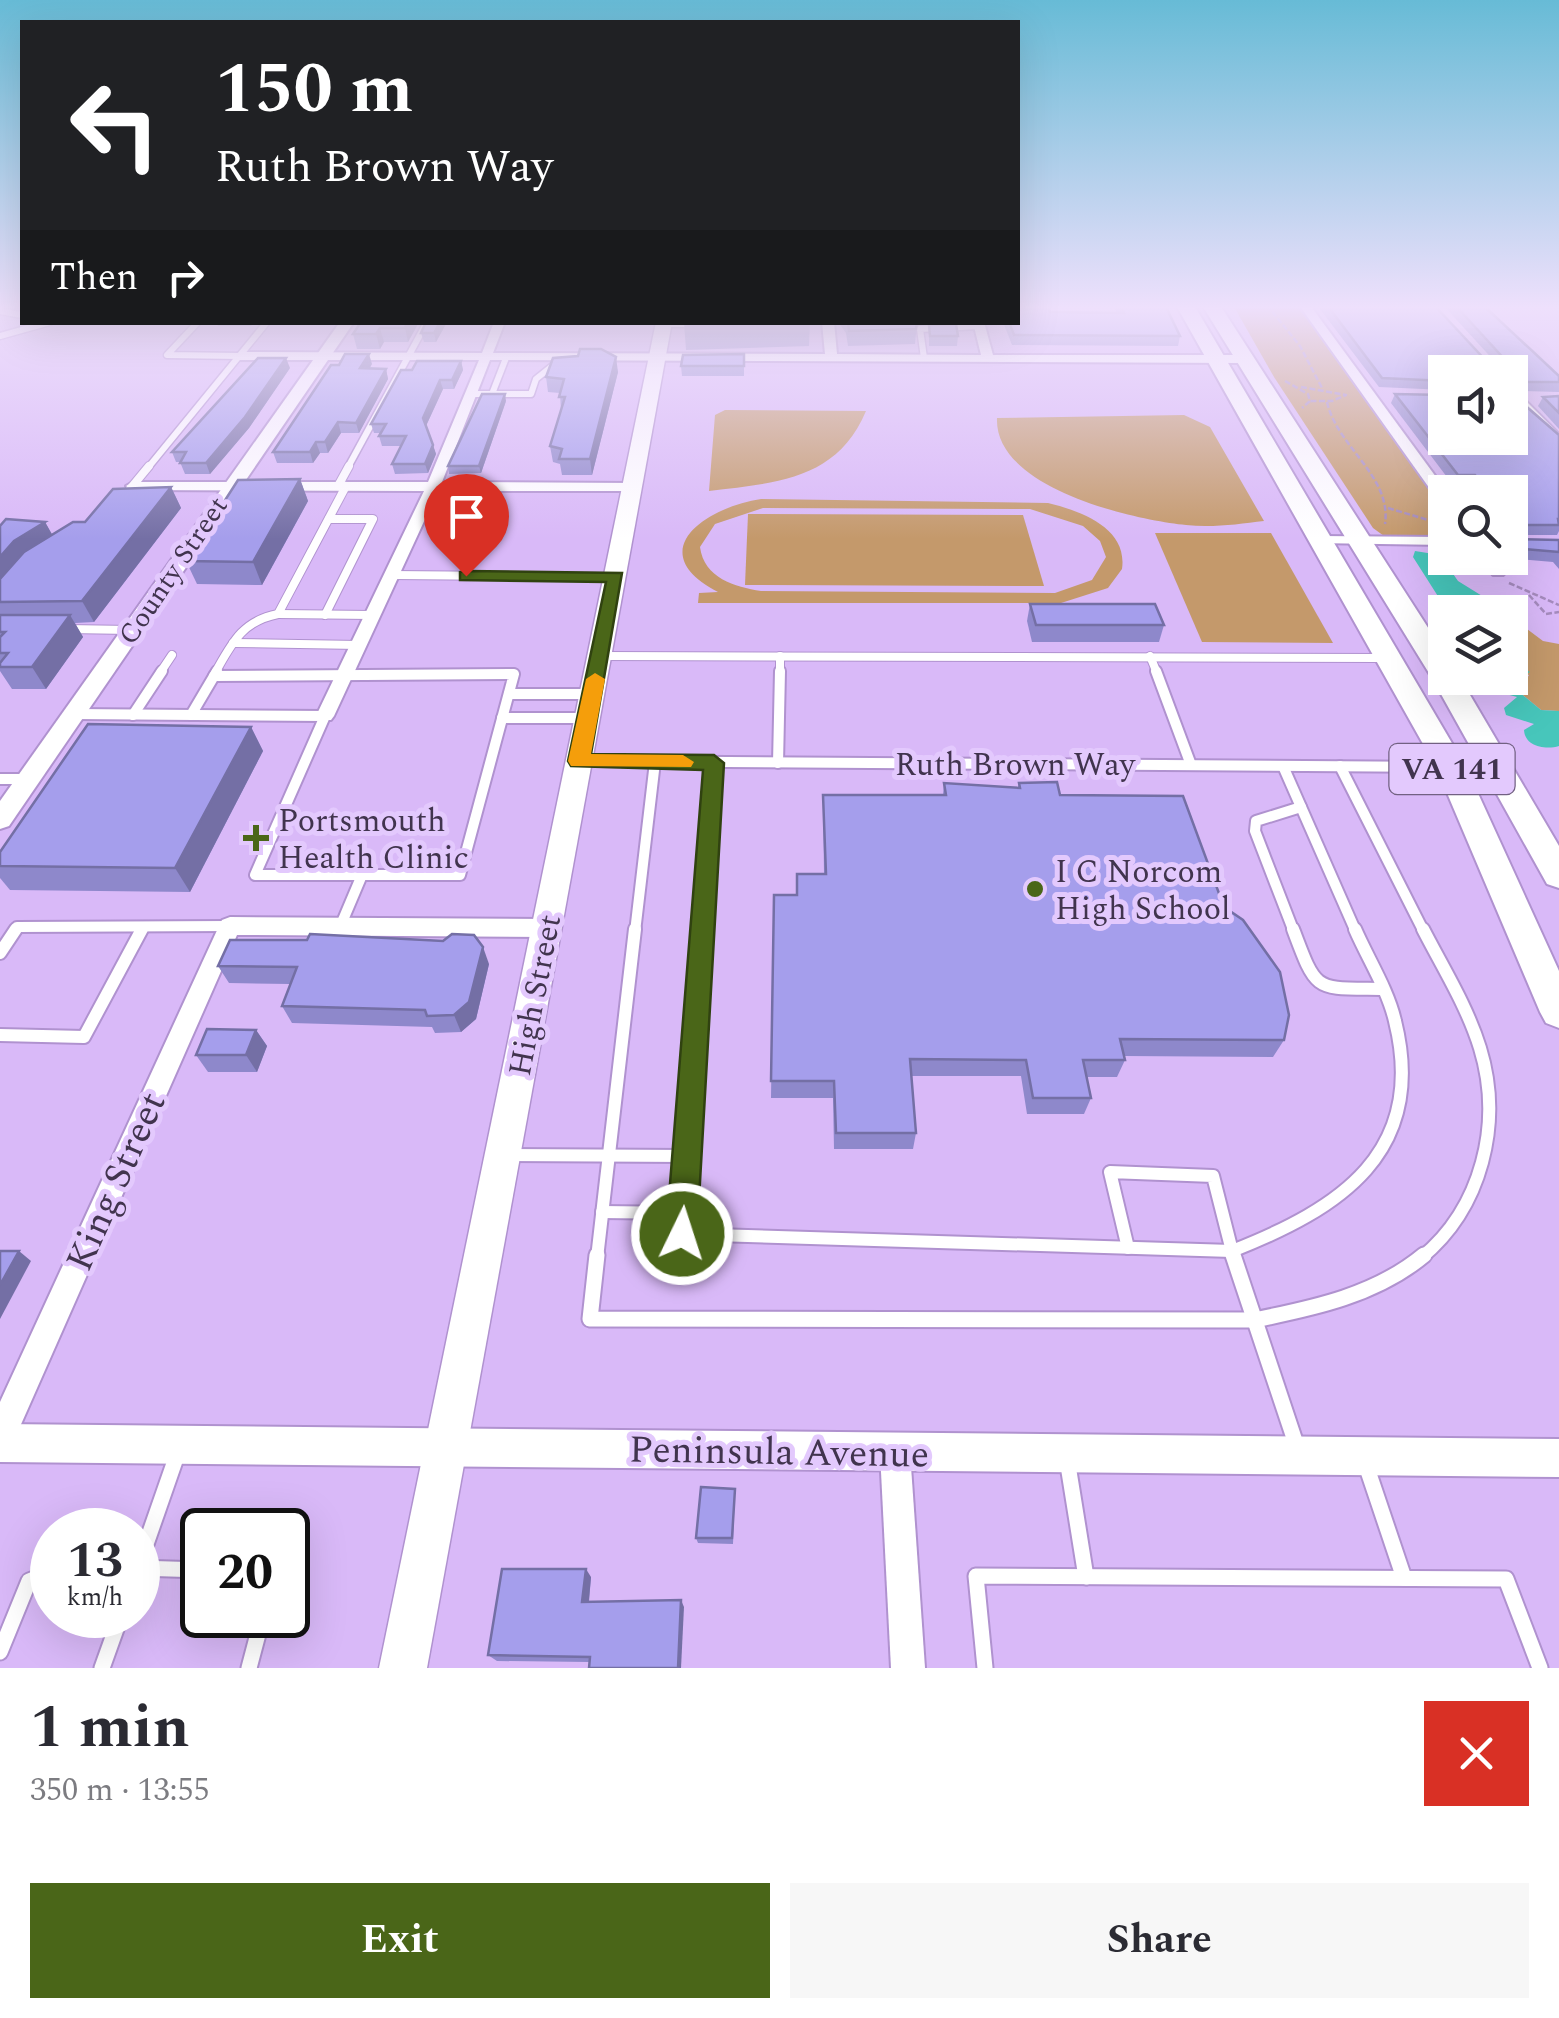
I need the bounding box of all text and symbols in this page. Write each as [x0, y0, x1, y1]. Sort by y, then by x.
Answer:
text: 150 m [215, 37, 413, 143]
icon: left [50, 60, 180, 190]
text: Ruth Brown Way [215, 133, 553, 202]
text: Then [50, 249, 138, 307]
icon: right [158, 250, 213, 305]
map controls [1428, 355, 1528, 695]
button: sound [1428, 355, 1528, 455]
pin [424, 474, 509, 577]
button: search [1428, 475, 1528, 575]
street label: County Street [108, 488, 239, 654]
icon: arrive [439, 489, 494, 544]
button: layers [1428, 595, 1528, 695]
street label: Ruth Brown Way [895, 741, 1137, 790]
road number: VA 141 [1390, 744, 1514, 794]
place label: Portsmouth Health Clinic [278, 797, 469, 883]
marker: Portsmouth Health Clinic [243, 825, 269, 851]
place label: I C Norcom High School [1055, 848, 1230, 934]
marker: I C Norcom High School [1024, 878, 1046, 900]
street label: High Street [496, 910, 575, 1080]
street label: King Street [52, 1083, 182, 1281]
position arrow [630, 1182, 734, 1286]
street label: Peninsula Avenue [628, 1421, 930, 1485]
speed limit sign: 20 [180, 1508, 310, 1638]
text: 13 [67, 1523, 123, 1599]
text: km/h [67, 1579, 123, 1617]
text: 1 min [30, 1682, 190, 1774]
button: close [1424, 1701, 1529, 1806]
text: 350 m · 13:55 [30, 1766, 210, 1815]
button: Exit [30, 1883, 770, 1998]
button: Share [790, 1883, 1529, 1998]

